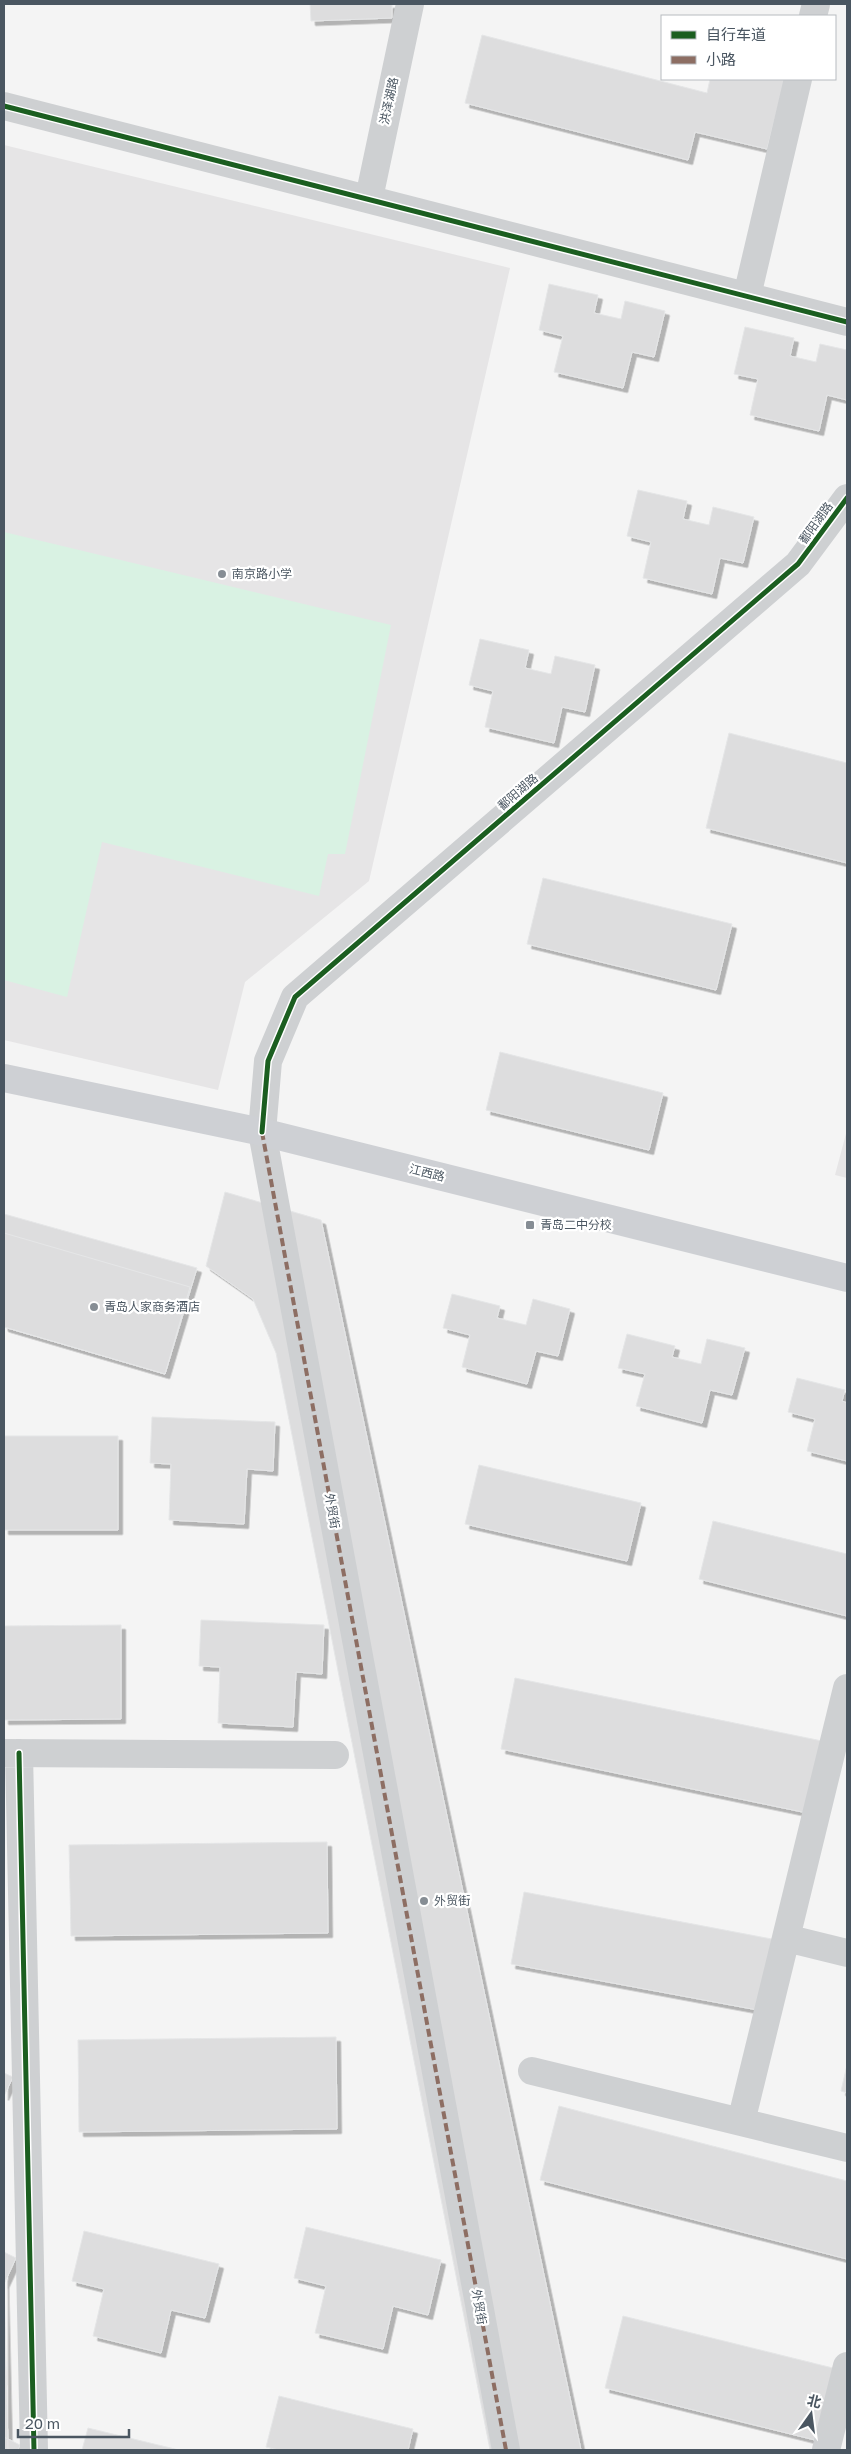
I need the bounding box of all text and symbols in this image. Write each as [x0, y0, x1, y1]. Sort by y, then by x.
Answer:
legend [661, 15, 836, 80]
text: 自行车道 [706, 25, 766, 43]
text: 小路 [706, 50, 736, 68]
street label: 洪泽湖路 [376, 76, 401, 126]
street label: 鄱阳湖路 [795, 499, 836, 547]
place label: 南京路小学 [232, 566, 292, 581]
marker: 南京路小学 [216, 568, 228, 580]
street label: 鄱阳湖路 [495, 770, 541, 813]
street label: 江西路 [408, 1161, 446, 1184]
place label: 青岛二中分校 [540, 1217, 612, 1232]
marker: 青岛二中分校 [524, 1219, 536, 1231]
place label: 青岛人家商务酒店 [104, 1299, 200, 1314]
marker: 青岛人家商务酒店 [88, 1301, 100, 1313]
street label: 外贸街 [322, 1492, 343, 1530]
place label: 外贸街 [434, 1893, 470, 1908]
marker: 外贸街 [418, 1895, 430, 1907]
street label: 外贸街 [469, 2288, 490, 2326]
north arrow [786, 2389, 836, 2439]
text: 北 [805, 2391, 823, 2411]
scale bar [18, 2406, 129, 2438]
text: 20 m [25, 2414, 60, 2432]

